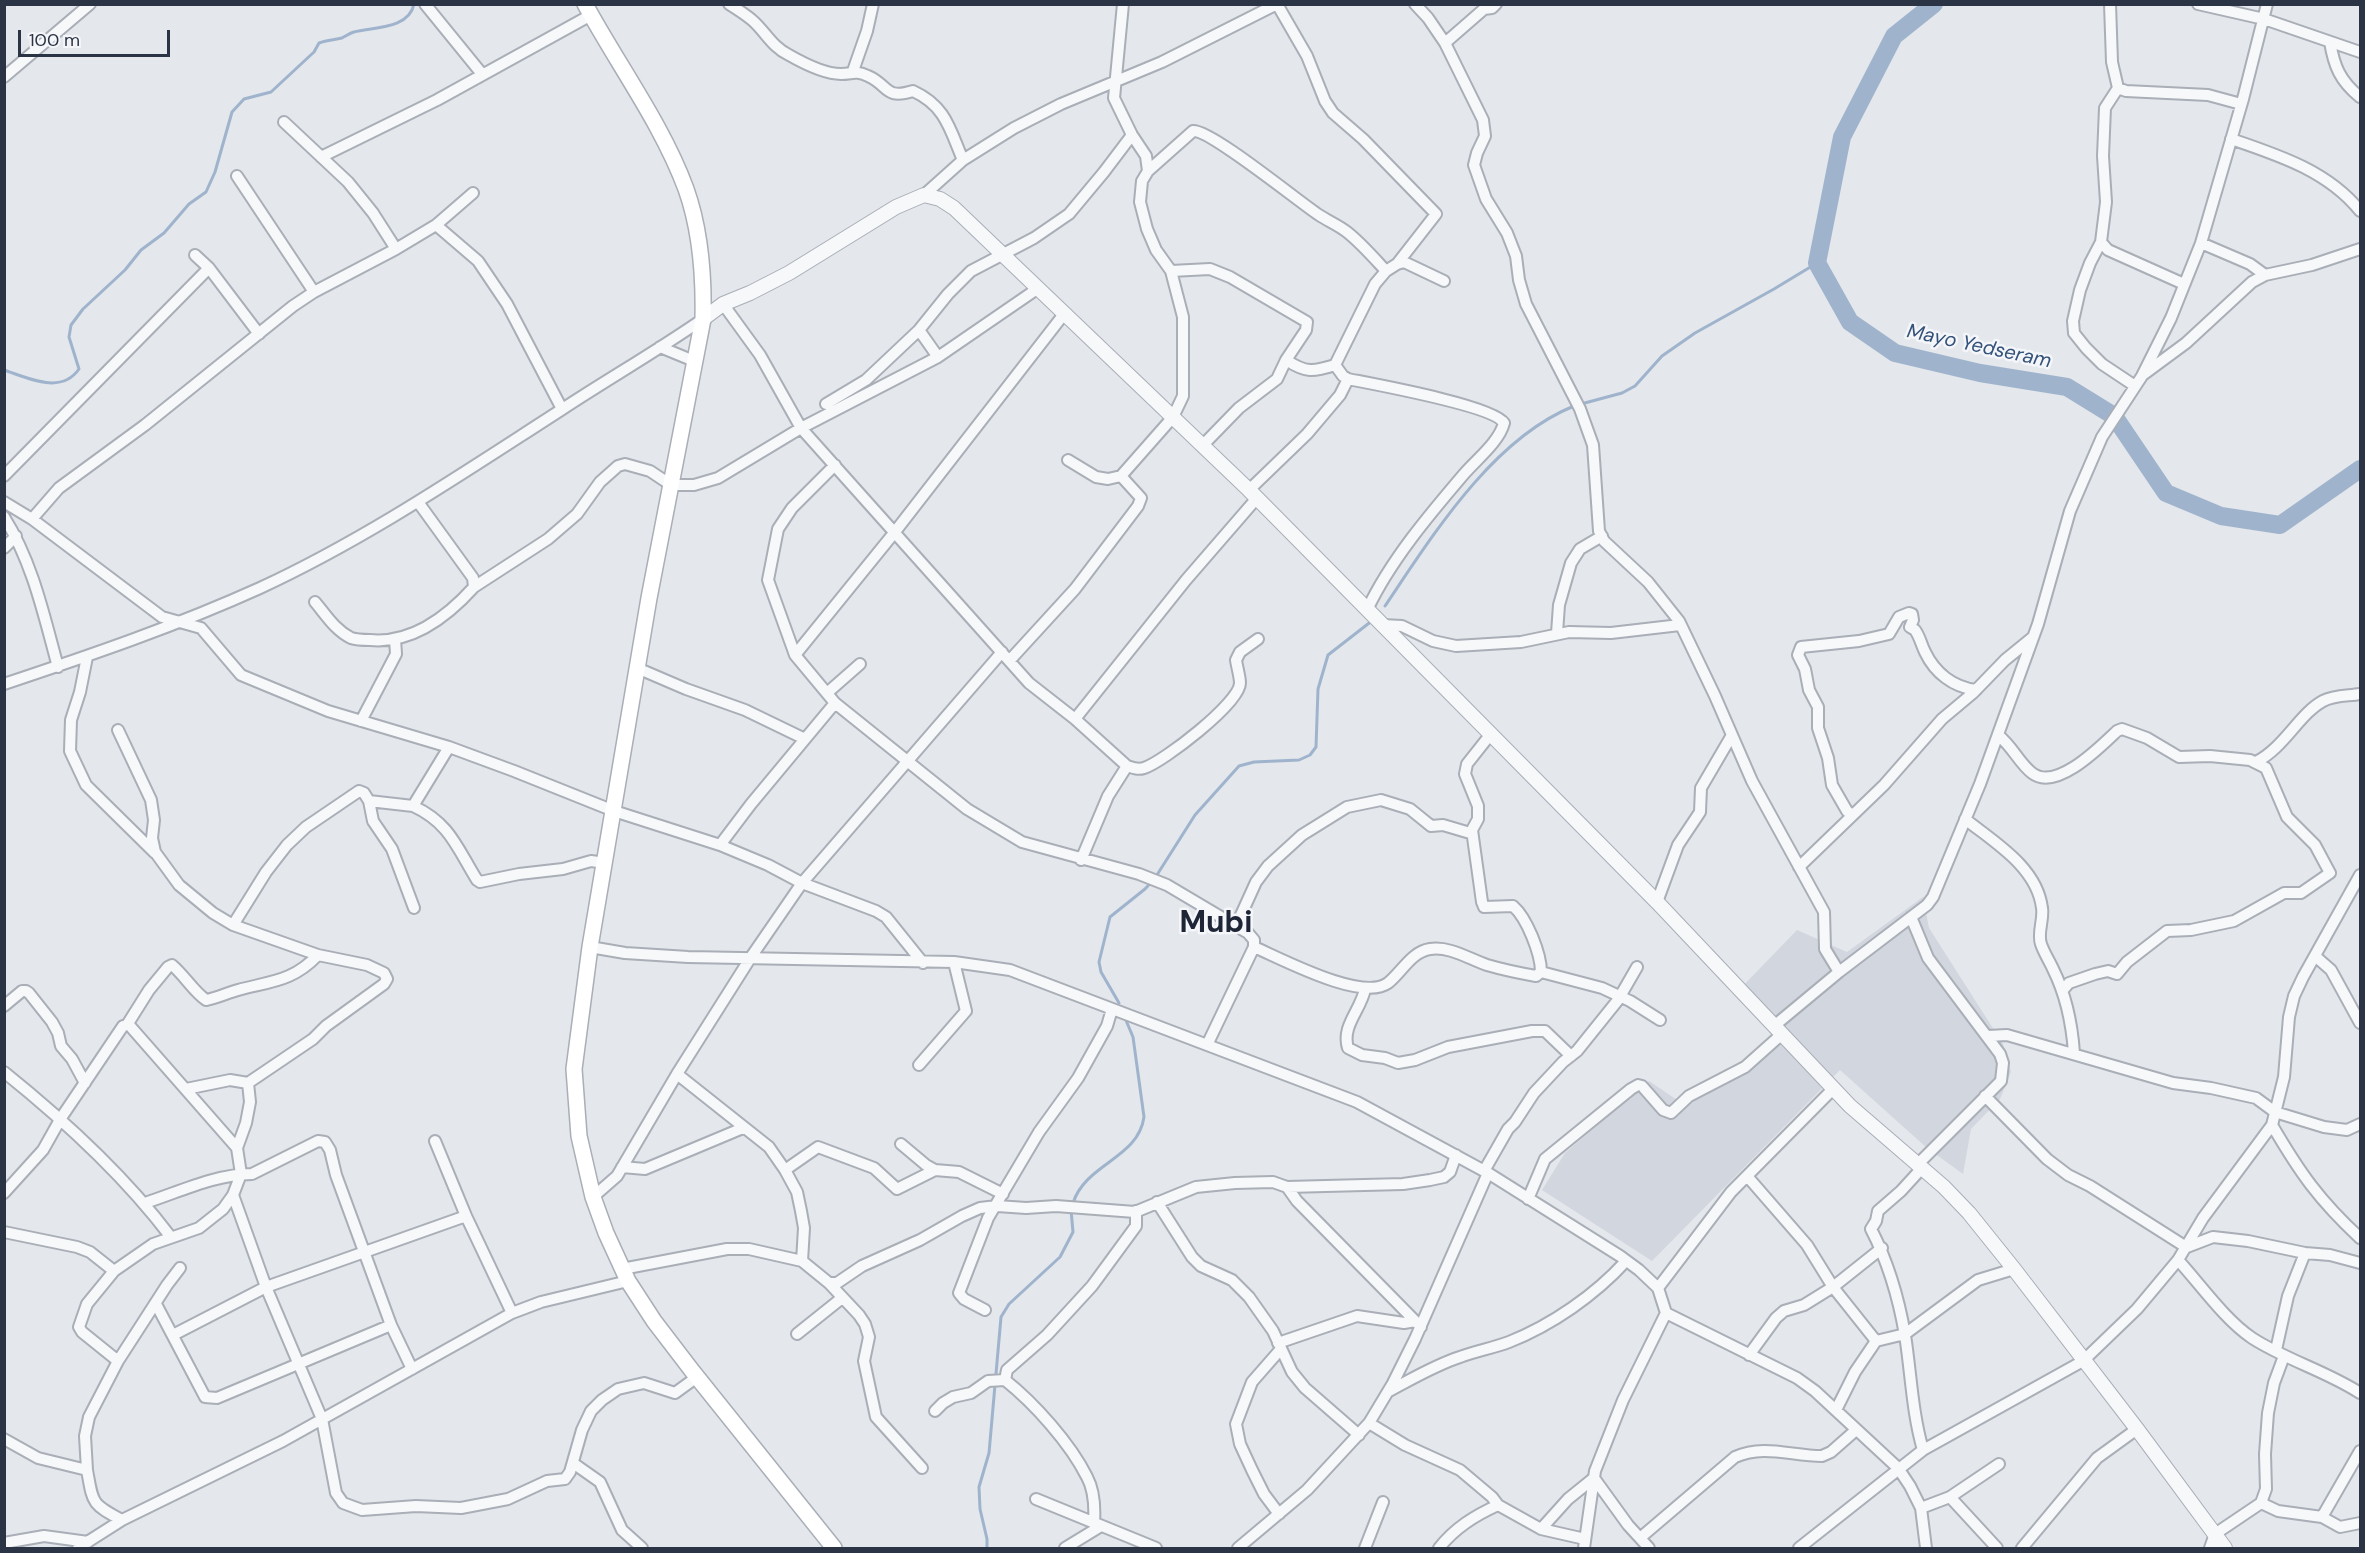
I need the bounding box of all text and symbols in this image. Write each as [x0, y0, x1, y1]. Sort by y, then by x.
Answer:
scale bar [21, 18, 172, 56]
text: 100 m [29, 28, 80, 52]
water label: Mayo Yedseram [1905, 320, 2053, 374]
district label: Mubi [1180, 906, 1252, 942]

